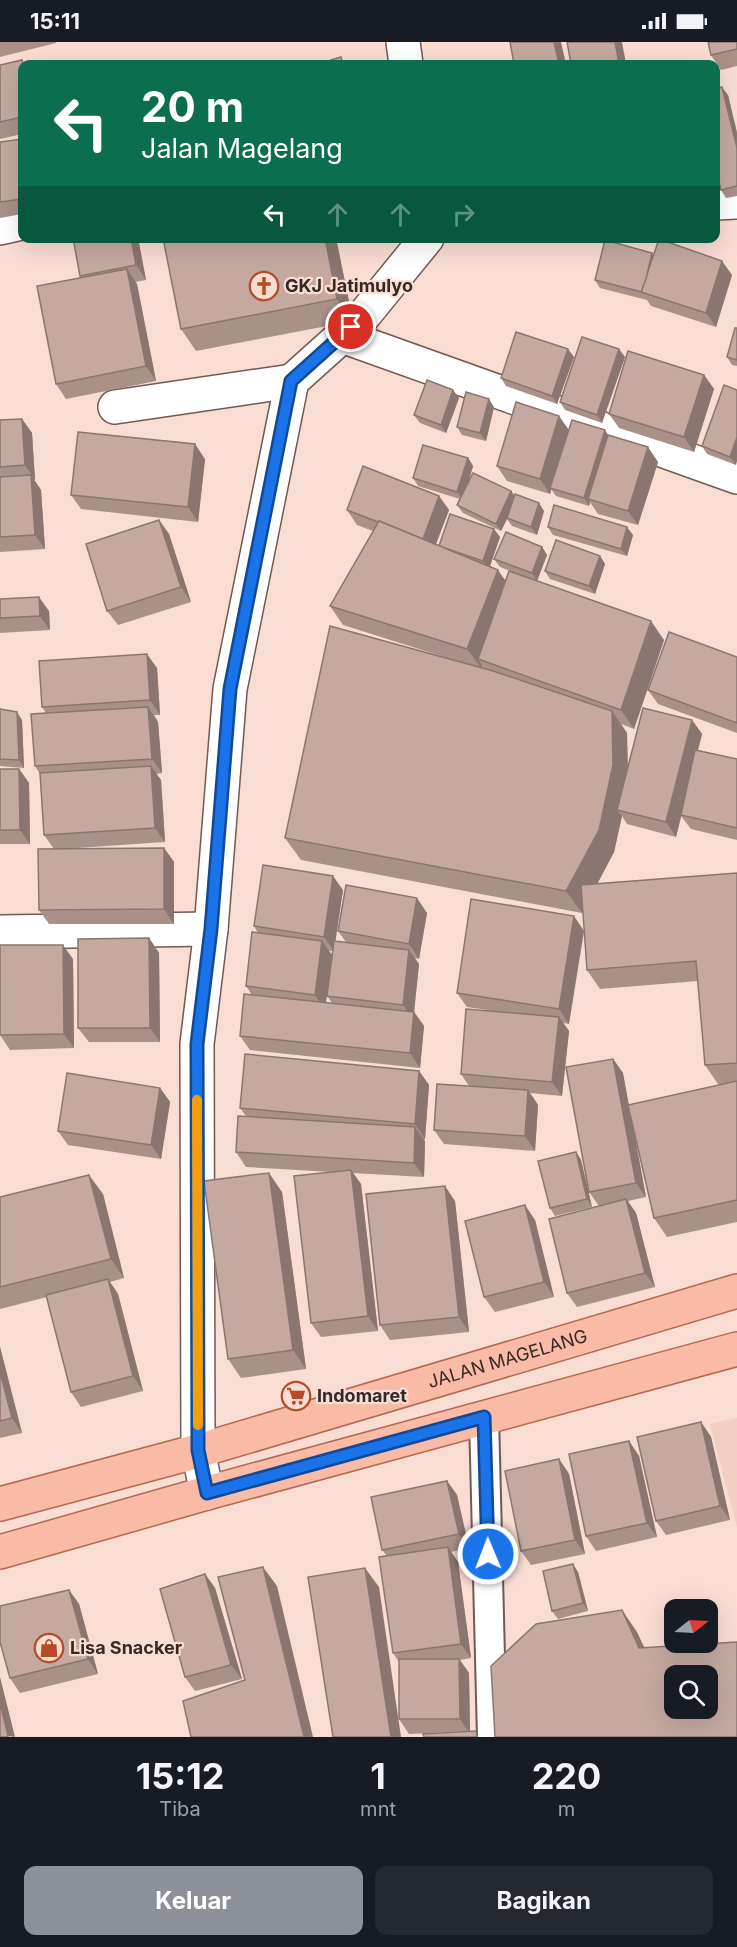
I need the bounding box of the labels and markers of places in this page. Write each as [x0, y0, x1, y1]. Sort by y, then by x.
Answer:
church icon: GKJ Jatimulyo [248, 270, 280, 302]
place label: GKJ Jatimulyo [285, 275, 413, 296]
pin [325, 301, 376, 352]
supermarket icon: Indomaret [280, 1380, 312, 1412]
place label: Indomaret [317, 1385, 407, 1406]
shop icon: Lisa Snacker [33, 1632, 65, 1664]
place label: Lisa Snacker [70, 1637, 182, 1658]

